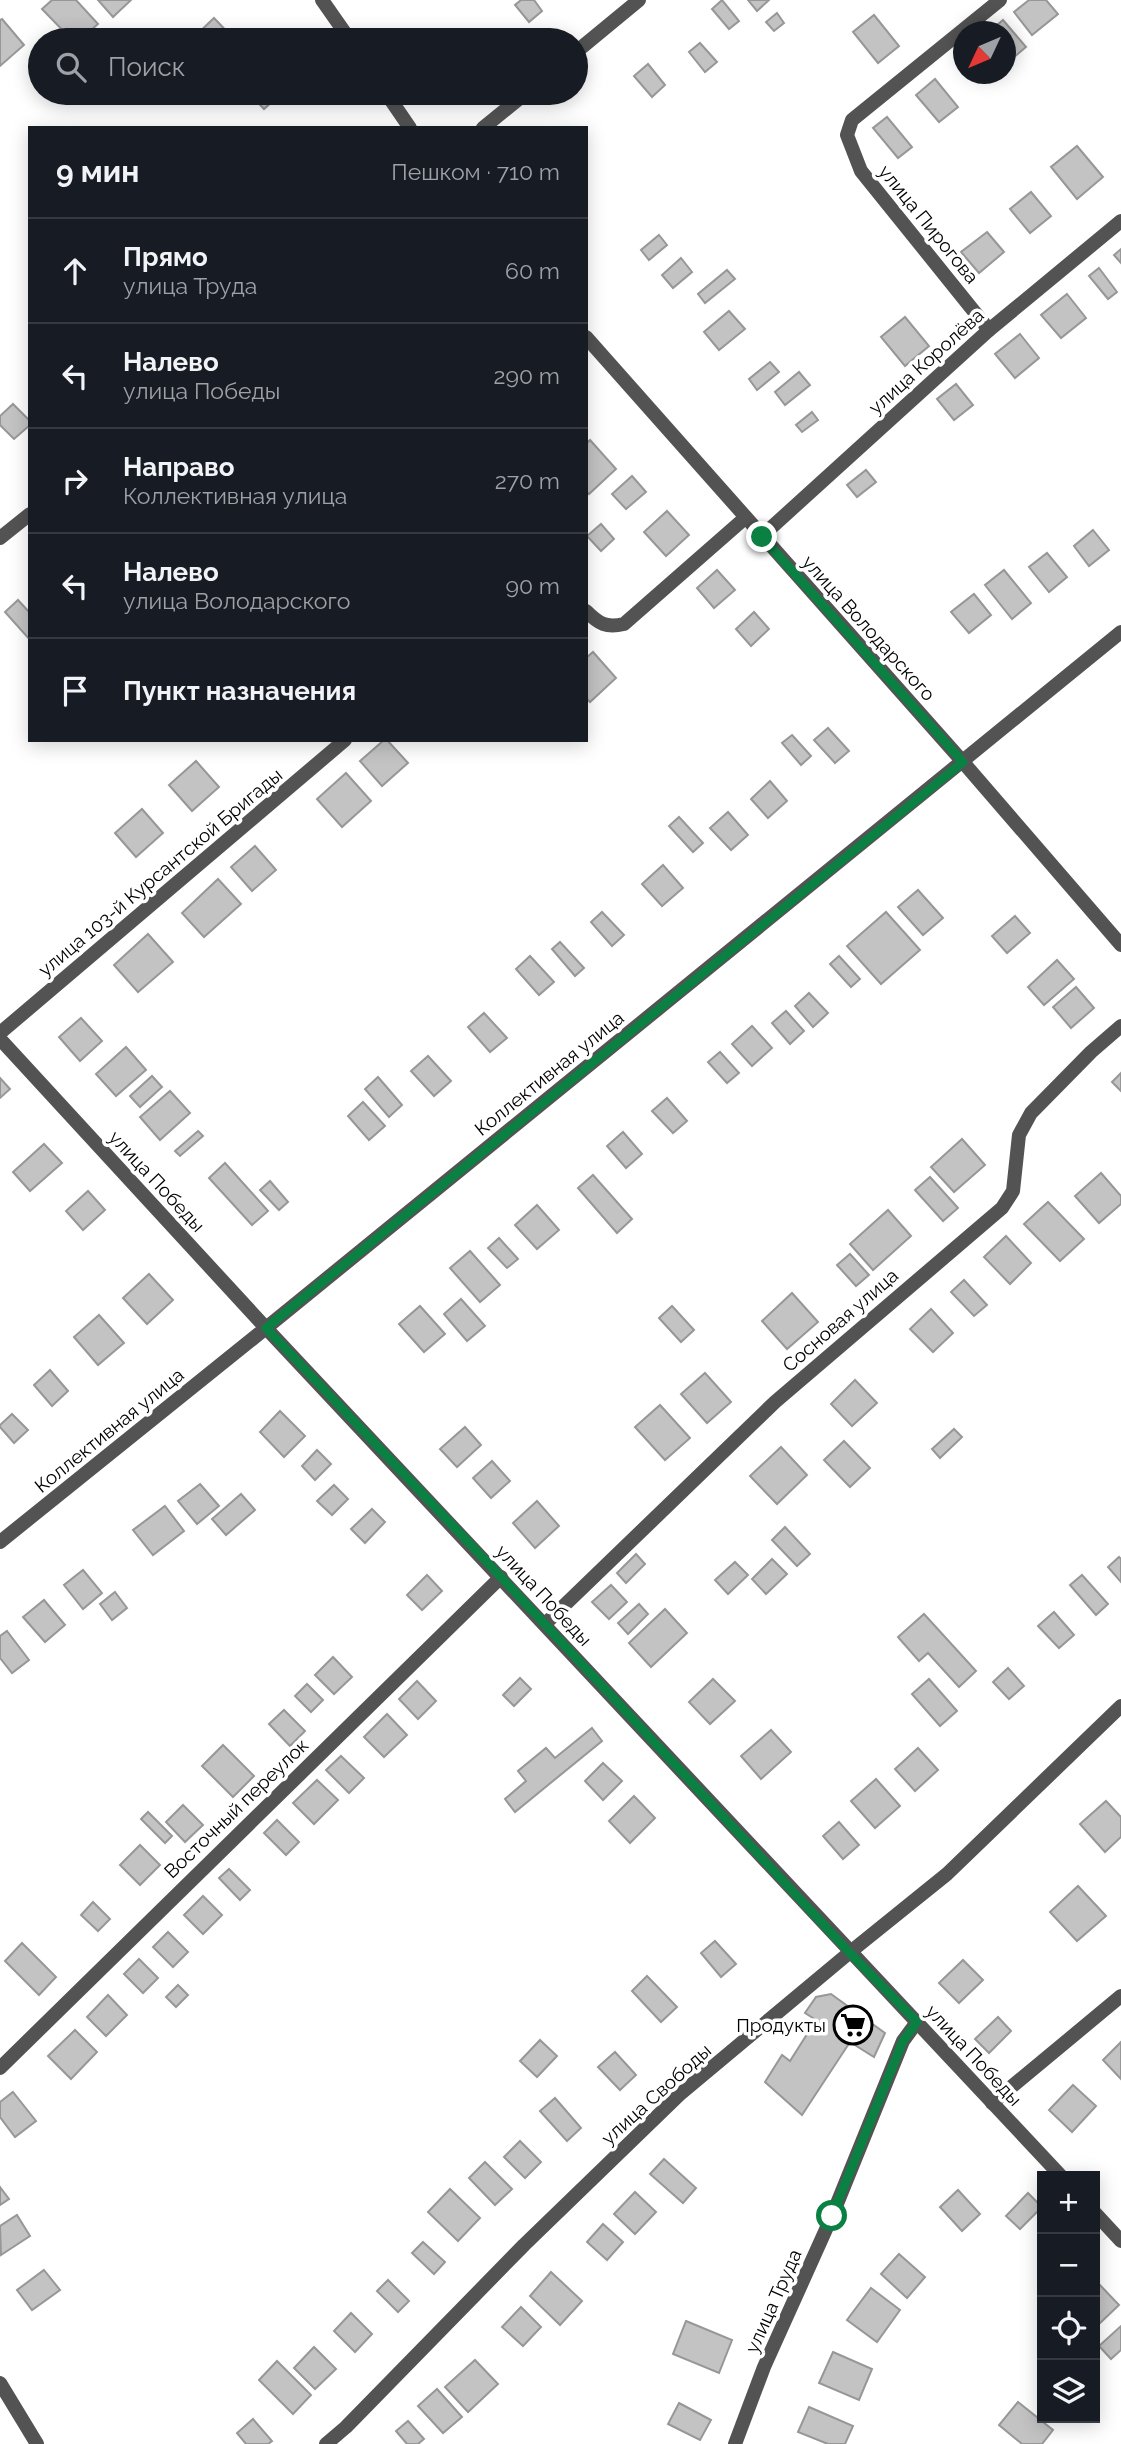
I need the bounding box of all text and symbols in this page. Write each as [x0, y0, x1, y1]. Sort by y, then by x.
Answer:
north arrow [953, 21, 1016, 84]
search box [28, 28, 588, 105]
icon: search [52, 48, 90, 86]
text: Поиск [108, 52, 185, 82]
text: 9 мин [56, 154, 139, 189]
text: Пешком · 710 m [391, 158, 560, 185]
street label: улица Пирогова [875, 160, 983, 288]
text: Прямо [123, 242, 208, 272]
icon: ahead [56, 252, 94, 290]
text: 60 m [505, 257, 560, 284]
text: улица Труда [123, 272, 257, 299]
street label: улица Королёва [864, 304, 988, 418]
text: Налево [123, 347, 219, 377]
icon: left [56, 357, 94, 395]
text: 290 m [493, 362, 560, 389]
text: улица Победы [123, 377, 280, 404]
text: Направо [123, 452, 234, 482]
icon: right [56, 462, 94, 500]
text: 270 m [495, 467, 560, 494]
text: Коллективная улица [123, 482, 347, 509]
route end [746, 521, 777, 552]
street label: улица Володарского [798, 551, 940, 705]
text: Налево [123, 557, 219, 587]
icon: left [56, 567, 94, 605]
text: 90 m [505, 572, 560, 599]
text: улица Володарского [123, 587, 350, 614]
icon: arrive [56, 672, 94, 710]
text: Пункт назначения [123, 676, 356, 706]
street label: улица 103-й Курсантской Бригады [34, 763, 286, 981]
street label: Коллективная улица [470, 1006, 628, 1140]
street label: улица Победы [105, 1126, 209, 1236]
street label: Сосновая улица [778, 1264, 902, 1376]
street label: Коллективная улица [30, 1363, 188, 1497]
street label: улица Победы [492, 1540, 596, 1650]
street label: Восточный переулок [159, 1733, 313, 1882]
street label: улица Победы [922, 2000, 1026, 2110]
supermarket icon: Продукты [832, 2004, 874, 2046]
place label: Продукты [736, 2014, 826, 2036]
street label: улица Свободы [597, 2039, 715, 2149]
map controls [1037, 2171, 1100, 2423]
button: + [1037, 2171, 1100, 2234]
route start [816, 2200, 847, 2231]
button: − [1037, 2234, 1100, 2297]
street label: улица Труда [740, 2246, 806, 2356]
button: locate [1037, 2297, 1100, 2360]
button: layers [1037, 2360, 1100, 2423]

